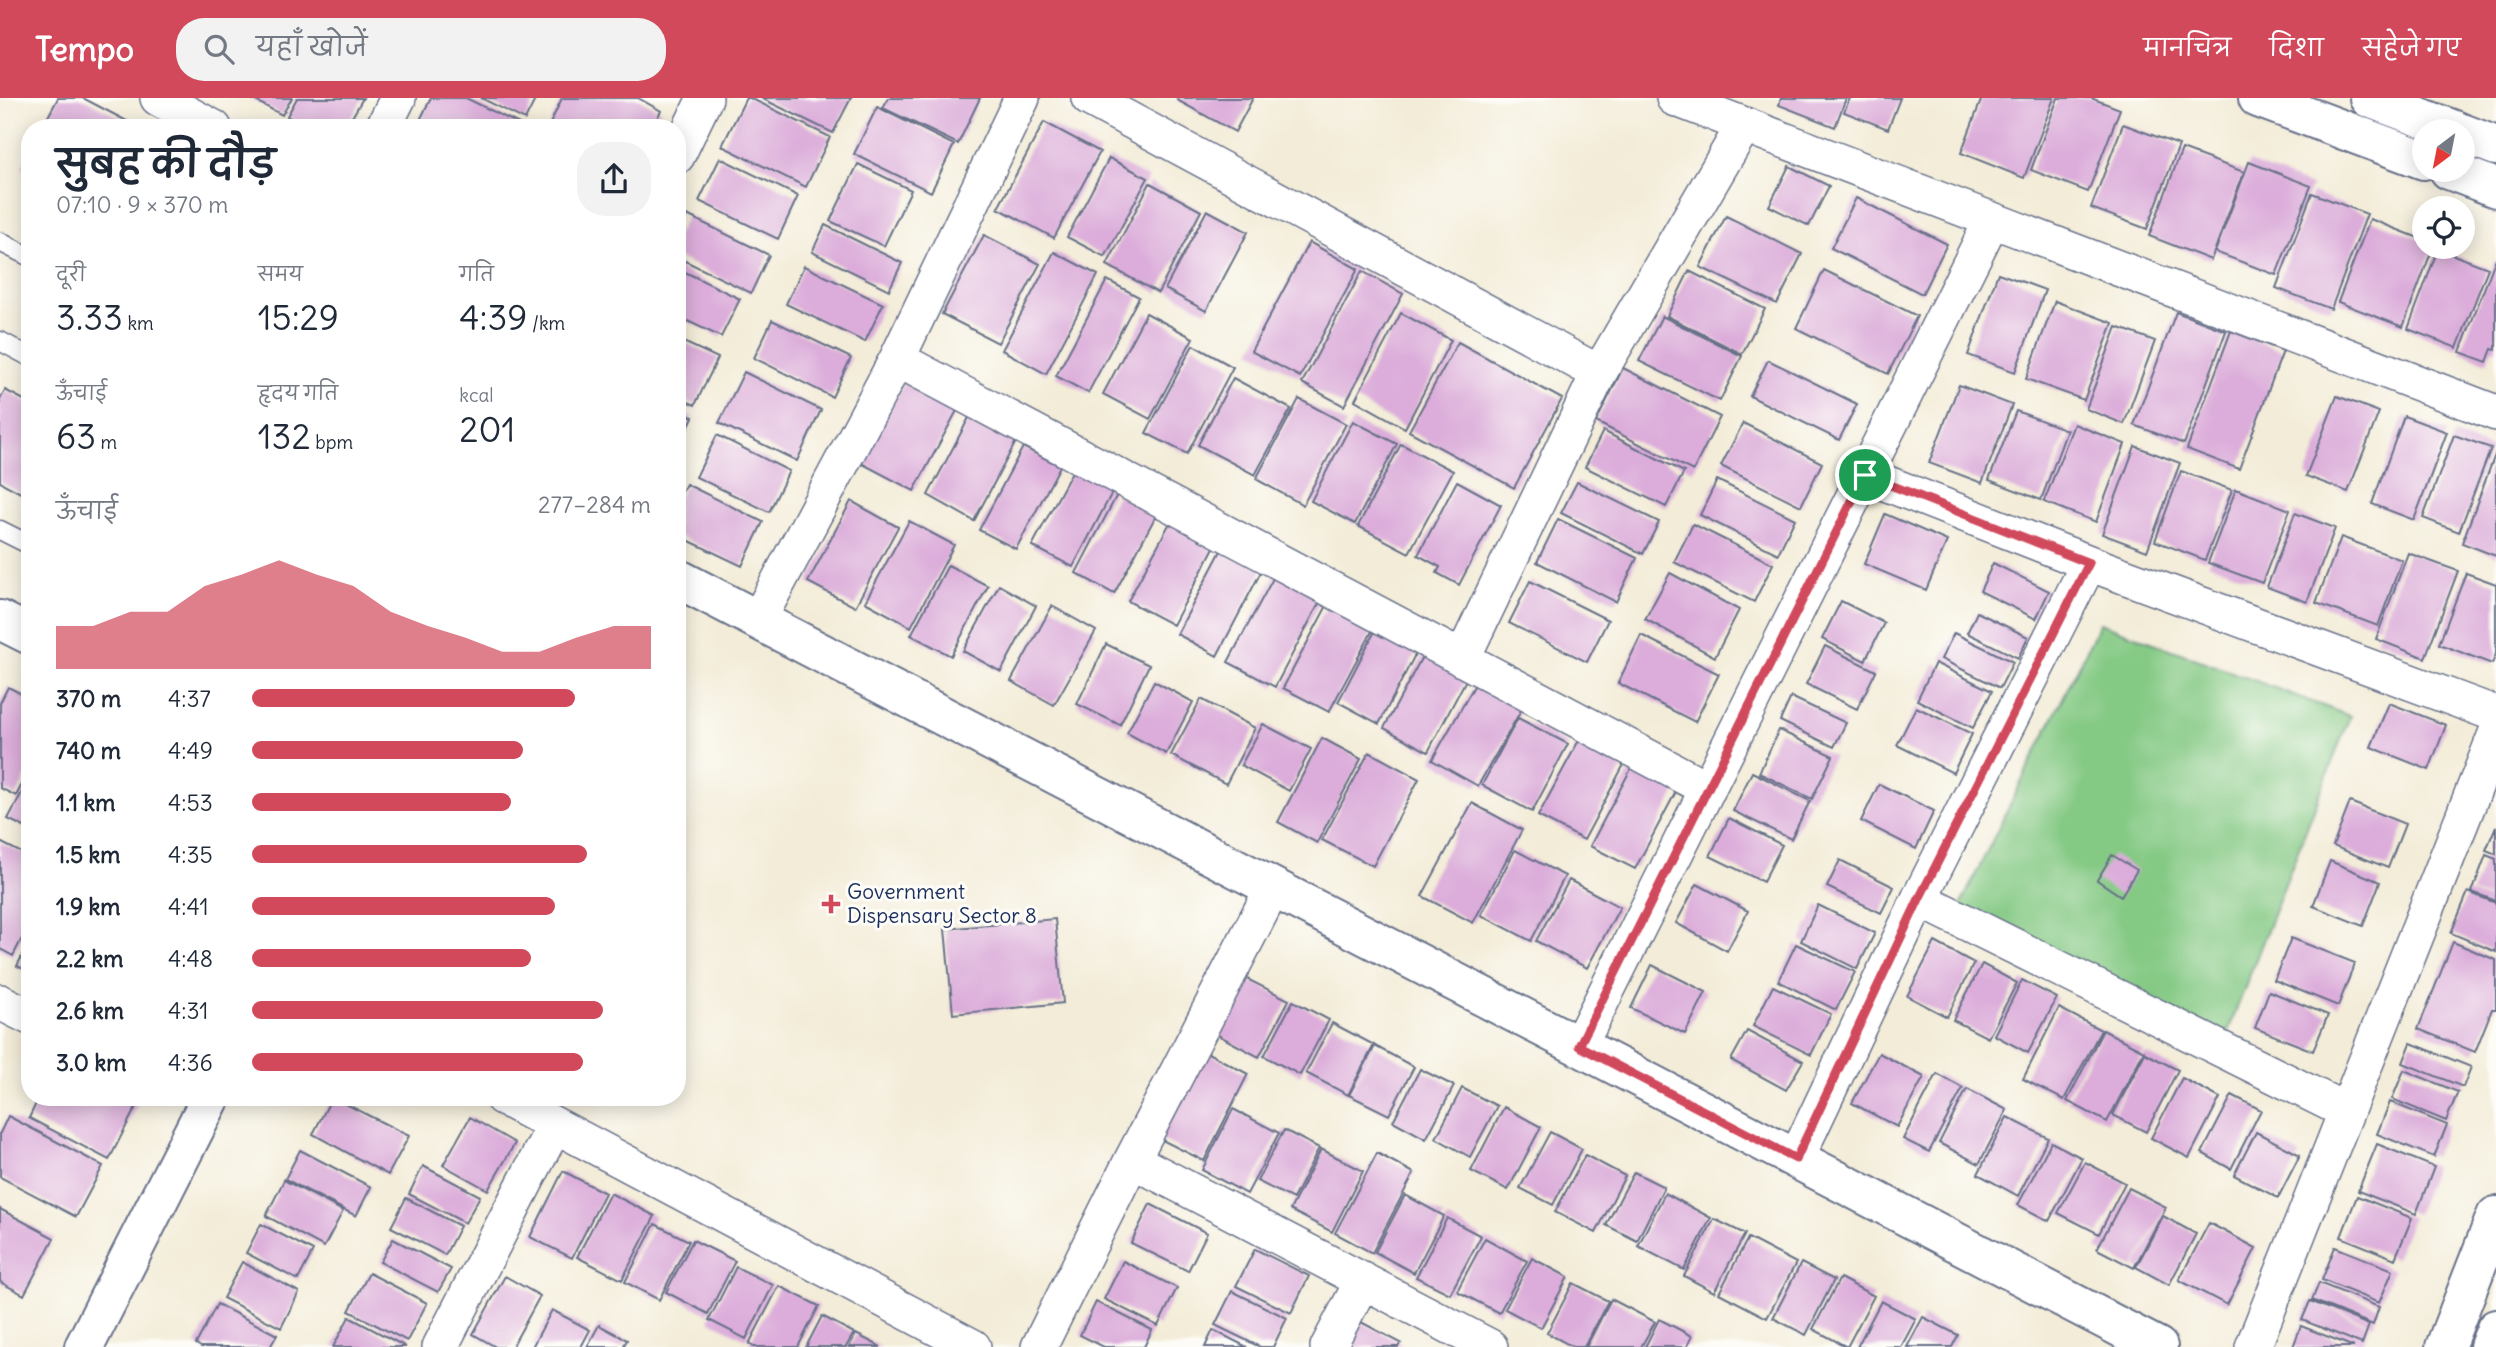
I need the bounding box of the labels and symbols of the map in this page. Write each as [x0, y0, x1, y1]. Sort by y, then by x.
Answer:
north arrow [2412, 119, 2474, 182]
pin [1835, 445, 1895, 505]
place label: Government Dispensary Sector 8 [847, 878, 1037, 929]
marker: Government Dispensary Sector 8 [821, 894, 841, 914]

